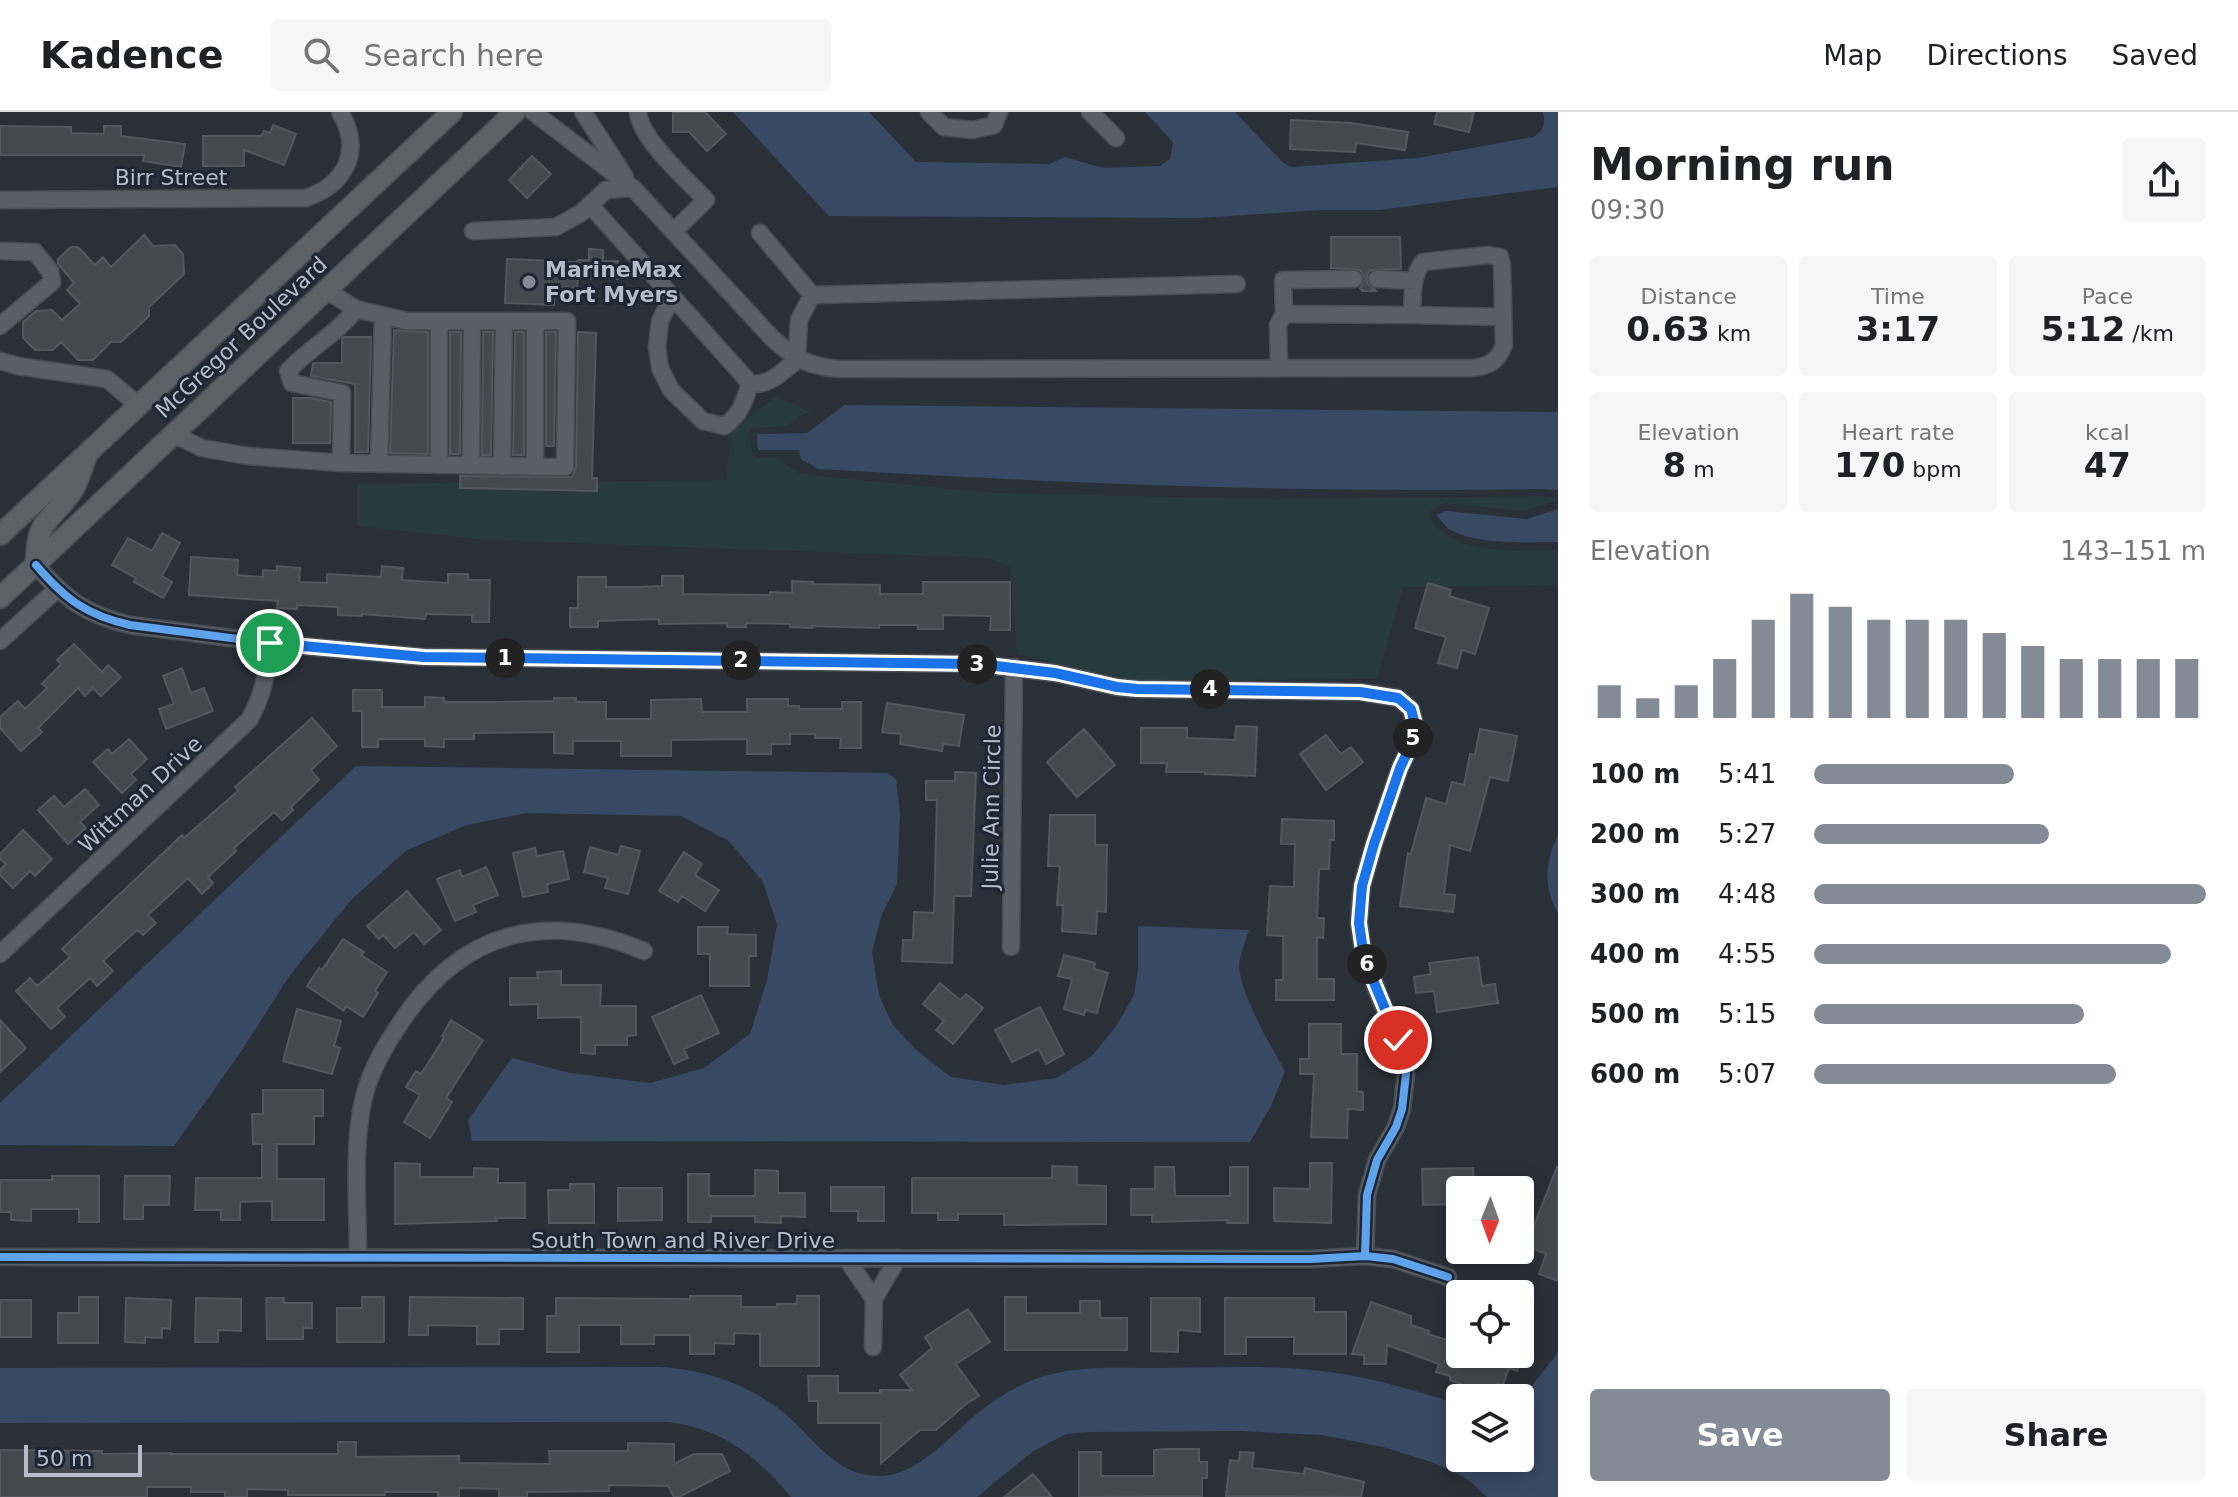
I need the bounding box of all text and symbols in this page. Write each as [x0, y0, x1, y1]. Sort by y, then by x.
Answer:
search box [271, 19, 831, 91]
text: Kadence [40, 33, 223, 77]
icon: search [299, 33, 343, 77]
text: Search here [363, 38, 544, 73]
text: Map [1823, 39, 1882, 72]
text: Directions [1926, 39, 2067, 72]
text: Saved [2111, 39, 2198, 72]
button: share [2122, 138, 2206, 222]
text: Morning run [1590, 139, 1895, 190]
street label: Birr Street [115, 165, 228, 190]
text: 09:30 [1590, 195, 1665, 225]
street label: McGregor Boulevard [151, 252, 332, 423]
place label: MarineMax Fort Myers [545, 257, 682, 307]
marker: MarineMax Fort Myers [520, 273, 538, 291]
text: Distance [1641, 284, 1737, 309]
text: Time [1871, 284, 1925, 309]
text: Pace [2082, 284, 2133, 309]
text: 0.63 [1626, 309, 1710, 349]
text: 3:17 [1856, 309, 1940, 349]
text: 5:12 [2041, 309, 2125, 349]
text: km [1710, 321, 1751, 346]
text: /km [2125, 321, 2174, 346]
text: Elevation [1638, 420, 1740, 445]
text: Heart rate [1842, 420, 1954, 445]
text: kcal [2085, 420, 2130, 445]
text: 8 [1663, 445, 1686, 485]
text: 170 [1834, 445, 1905, 485]
text: 47 [2084, 445, 2131, 485]
text: m [1686, 457, 1715, 482]
text: bpm [1905, 457, 1962, 482]
text: Elevation [1590, 536, 1711, 566]
text: 143–151 m [2060, 536, 2206, 566]
pin [236, 609, 304, 677]
icon: arrive [248, 621, 292, 665]
pin: 1 [485, 638, 525, 678]
pin: 2 [721, 640, 761, 680]
pin: 3 [957, 644, 997, 684]
text: 1 [497, 645, 513, 670]
text: 2 [733, 647, 749, 672]
text: 3 [969, 651, 985, 676]
pin: 4 [1190, 669, 1230, 709]
text: 4 [1202, 676, 1218, 701]
pin: 5 [1393, 718, 1433, 758]
street label: Julie Ann Circle [978, 724, 1005, 892]
text: 5 [1405, 725, 1421, 750]
street label: Wittman Drive [74, 731, 207, 858]
text: 100 m [1590, 759, 1680, 789]
text: 5:41 [1718, 759, 1776, 789]
text: 200 m [1590, 819, 1680, 849]
text: 5:27 [1718, 819, 1776, 849]
text: 300 m [1590, 879, 1680, 909]
text: 4:48 [1718, 879, 1776, 909]
text: 400 m [1590, 939, 1680, 969]
text: 4:55 [1718, 939, 1776, 969]
pin: 6 [1347, 944, 1387, 984]
text: 6 [1359, 951, 1375, 976]
text: 500 m [1590, 999, 1680, 1029]
text: 5:15 [1718, 999, 1776, 1029]
pin [1364, 1006, 1432, 1074]
icon: check [1376, 1018, 1420, 1062]
text: 600 m [1590, 1059, 1680, 1089]
text: 5:07 [1718, 1059, 1776, 1089]
north arrow [1446, 1176, 1534, 1264]
map controls [1446, 1176, 1534, 1472]
street label: South Town and River Drive [531, 1228, 835, 1253]
button: locate [1446, 1280, 1534, 1368]
button: layers [1446, 1384, 1534, 1472]
button: Save [1590, 1389, 1890, 1481]
button: Share [1906, 1389, 2206, 1481]
scale bar [24, 1441, 142, 1477]
text: 50 m [36, 1446, 92, 1471]

